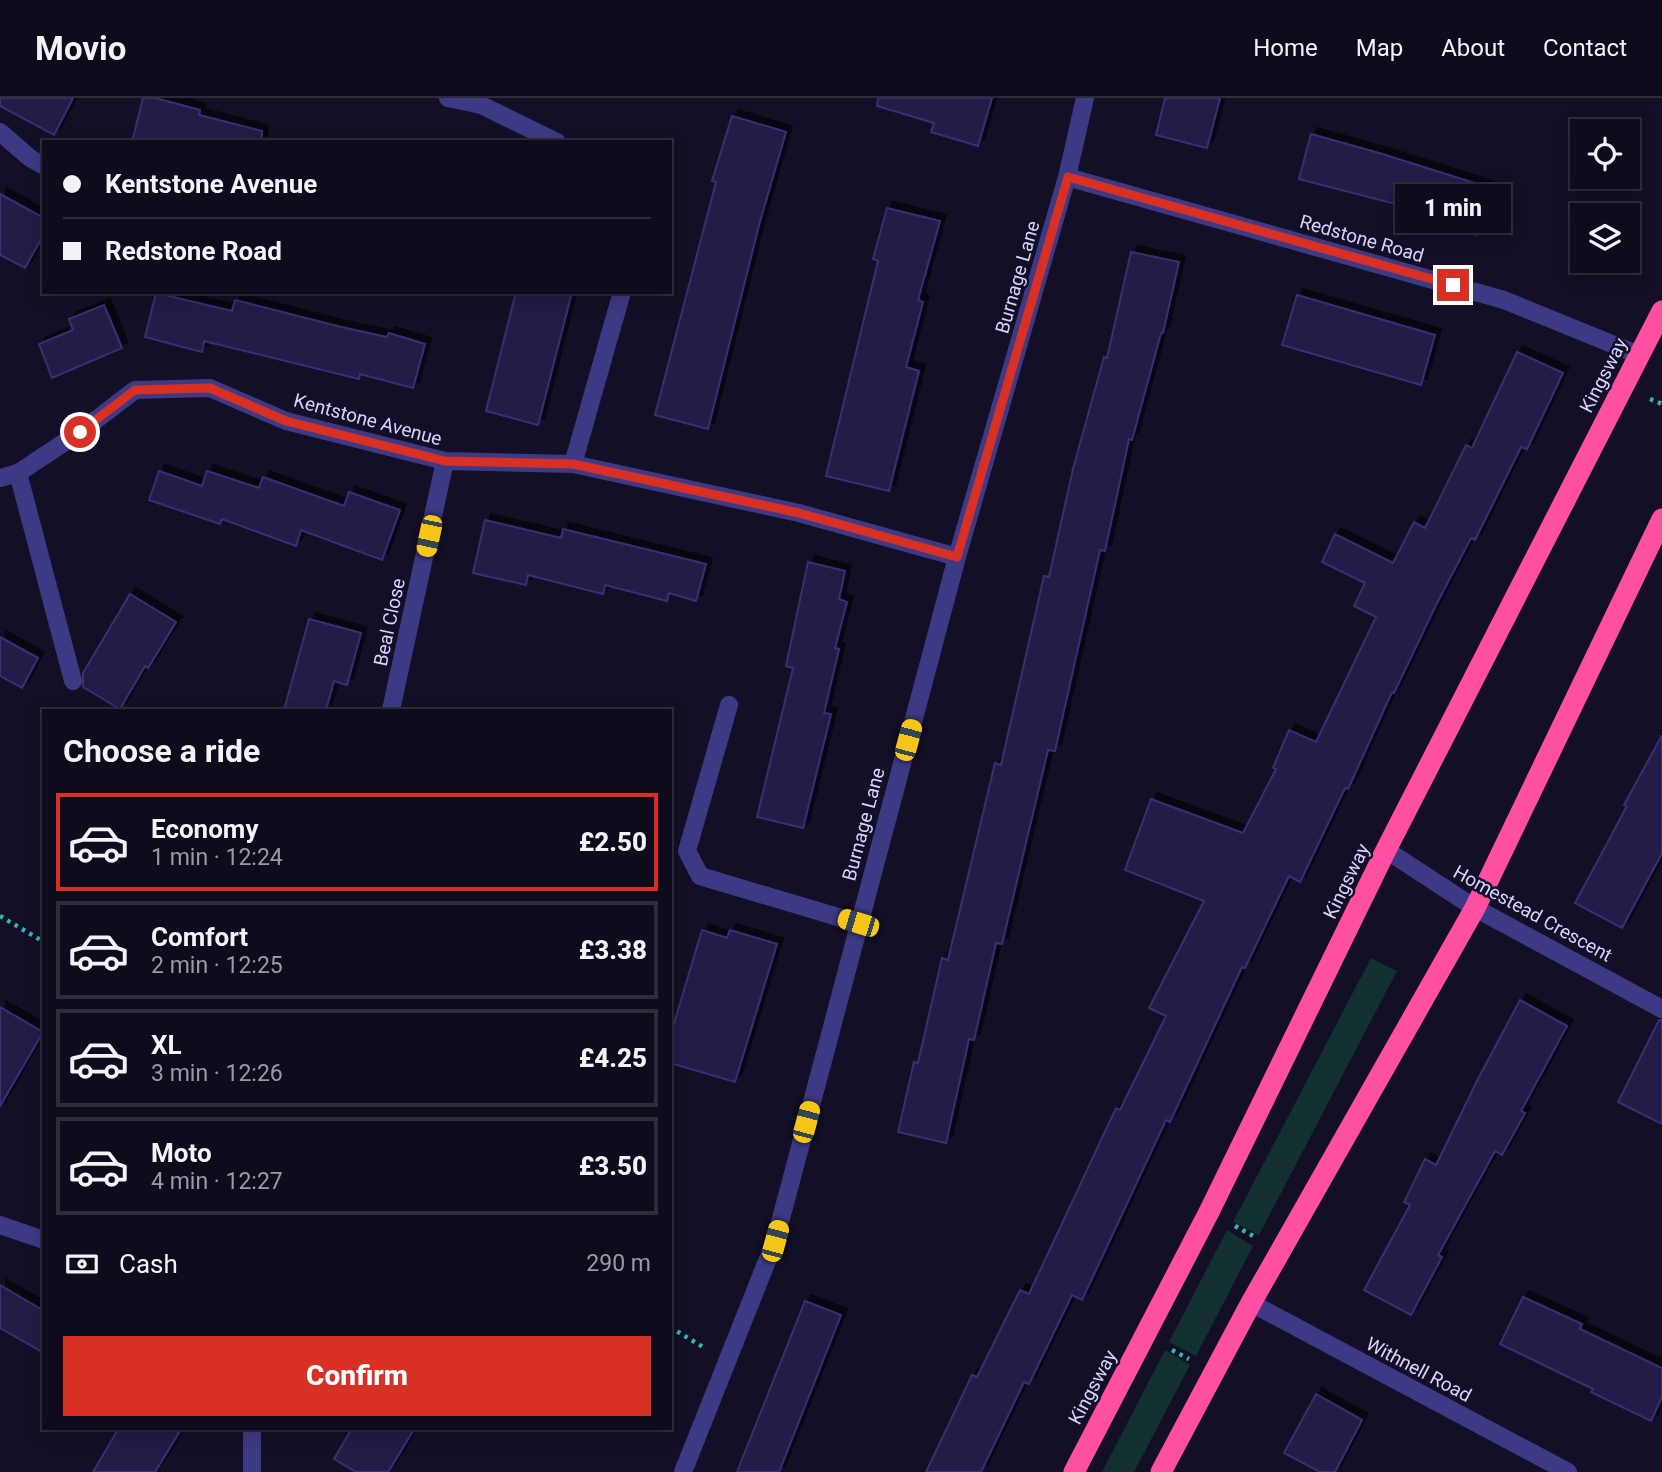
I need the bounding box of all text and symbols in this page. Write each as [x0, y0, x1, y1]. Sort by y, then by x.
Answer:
text: Movio [35, 29, 126, 68]
text: Home [1253, 34, 1318, 62]
text: Map [1356, 34, 1403, 62]
text: About [1441, 34, 1505, 62]
text: Contact [1543, 34, 1627, 62]
map controls [1570, 119, 1640, 273]
button: locate [1570, 119, 1640, 189]
text: Kentstone Avenue [105, 169, 317, 199]
callout: 1 min [1395, 184, 1511, 232]
text: 1 min [1424, 195, 1482, 222]
button: layers [1570, 203, 1640, 273]
street label: Redstone Road [1297, 210, 1427, 267]
street label: Burnage Lane [990, 218, 1045, 336]
text: Redstone Road [105, 236, 282, 266]
route end [1437, 269, 1469, 301]
street label: Kingsway [1575, 334, 1632, 417]
street label: Kentstone Avenue [291, 389, 445, 450]
route start [64, 416, 96, 448]
car [415, 513, 444, 559]
street label: Beal Close [369, 576, 410, 668]
car [893, 717, 924, 763]
text: Choose a ride [63, 732, 260, 770]
street label: Burnage Lane [837, 765, 890, 883]
icon: car [67, 811, 130, 874]
text: Economy [151, 814, 258, 844]
text: £2.50 [579, 827, 647, 857]
street label: Kingsway [1318, 840, 1375, 923]
text: 1 min · 12:24 [151, 844, 283, 871]
street label: Homestead Crescent [1449, 860, 1616, 967]
car [835, 907, 882, 939]
icon: car [67, 919, 130, 982]
text: Comfort [151, 922, 248, 952]
text: £3.38 [579, 935, 647, 965]
text: 2 min · 12:25 [151, 952, 283, 979]
icon: car [67, 1027, 130, 1090]
text: XL [151, 1030, 182, 1060]
text: £4.25 [579, 1043, 647, 1073]
text: 3 min · 12:26 [151, 1060, 283, 1087]
car [791, 1099, 822, 1145]
icon: car [67, 1135, 130, 1198]
text: Moto [151, 1138, 212, 1168]
text: £3.50 [579, 1151, 647, 1181]
text: 4 min · 12:27 [151, 1168, 283, 1195]
car [760, 1218, 791, 1264]
icon: cash [63, 1245, 101, 1283]
text: Cash [119, 1249, 178, 1279]
text: 290 m [586, 1250, 651, 1277]
street label: Withnell Road [1362, 1332, 1475, 1407]
button: Confirm [63, 1336, 651, 1416]
street label: Kingsway [1063, 1346, 1122, 1428]

